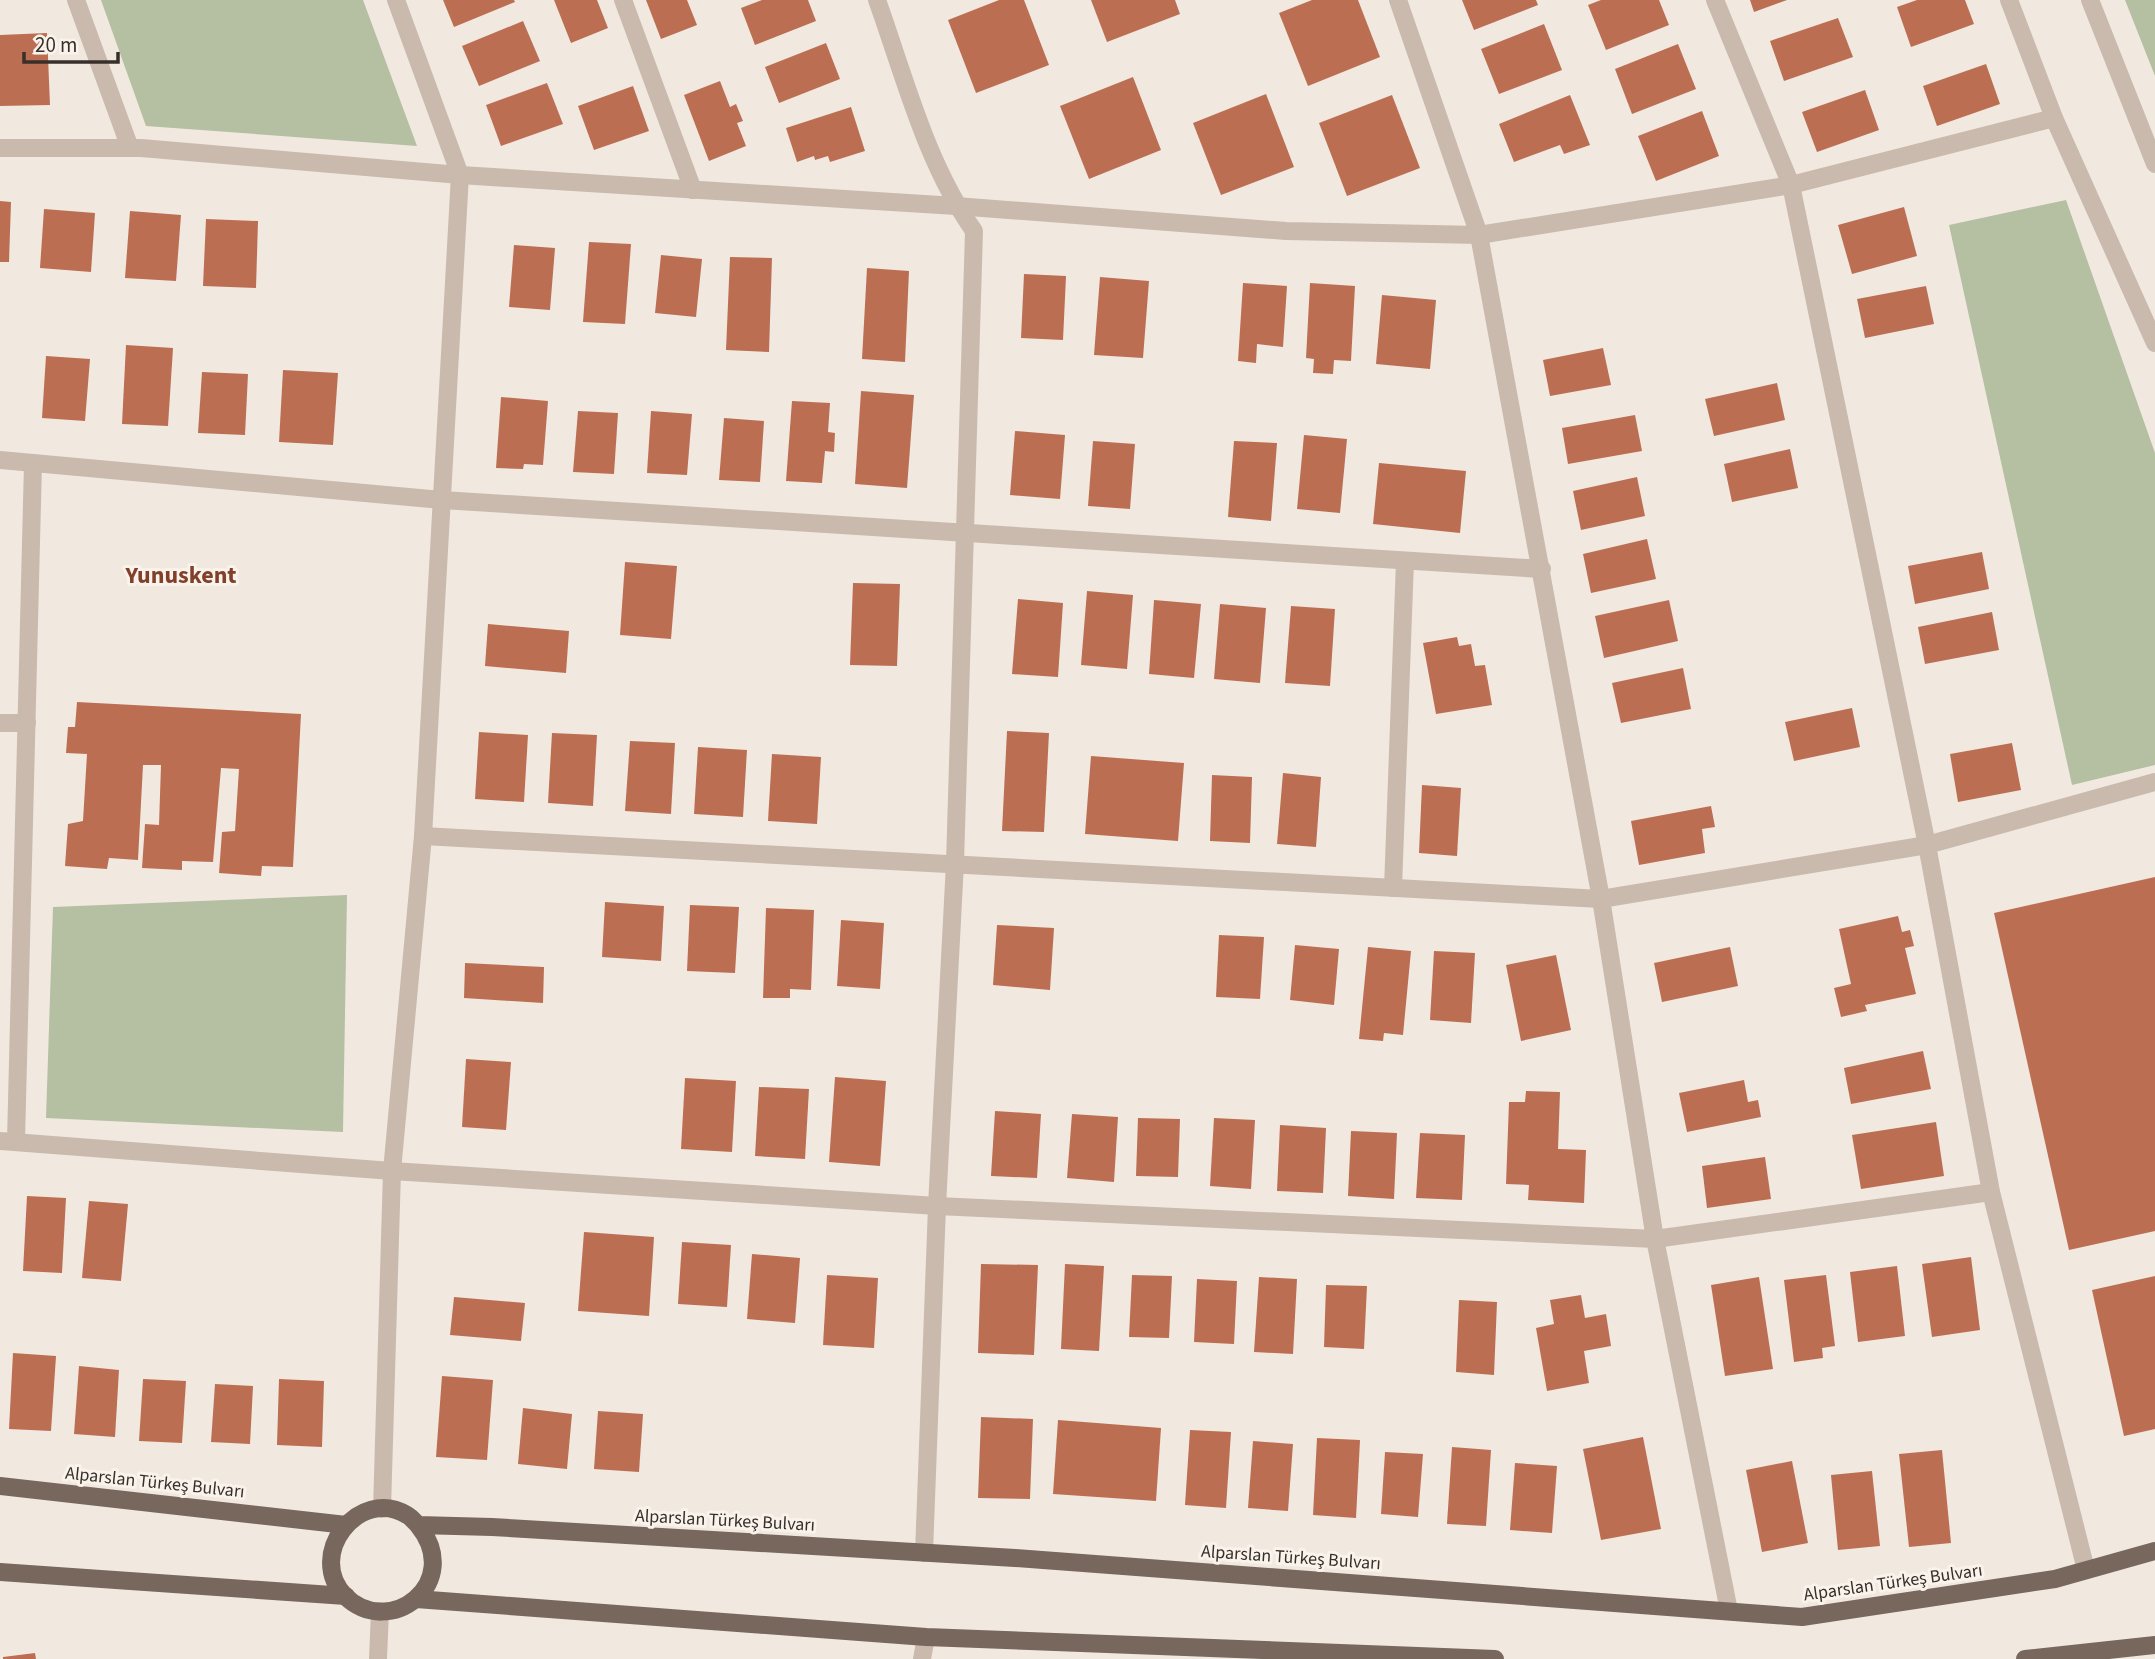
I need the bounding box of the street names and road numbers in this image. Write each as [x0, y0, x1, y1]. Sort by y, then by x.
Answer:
street label: Alparslan Türkeş Bulvarı [64, 1461, 246, 1504]
street label: Alparslan Türkeş Bulvarı [634, 1503, 816, 1538]
street label: Alparslan Türkeş Bulvarı [1200, 1539, 1382, 1576]
street label: Alparslan Türkeş Bulvarı [1802, 1558, 1984, 1607]

